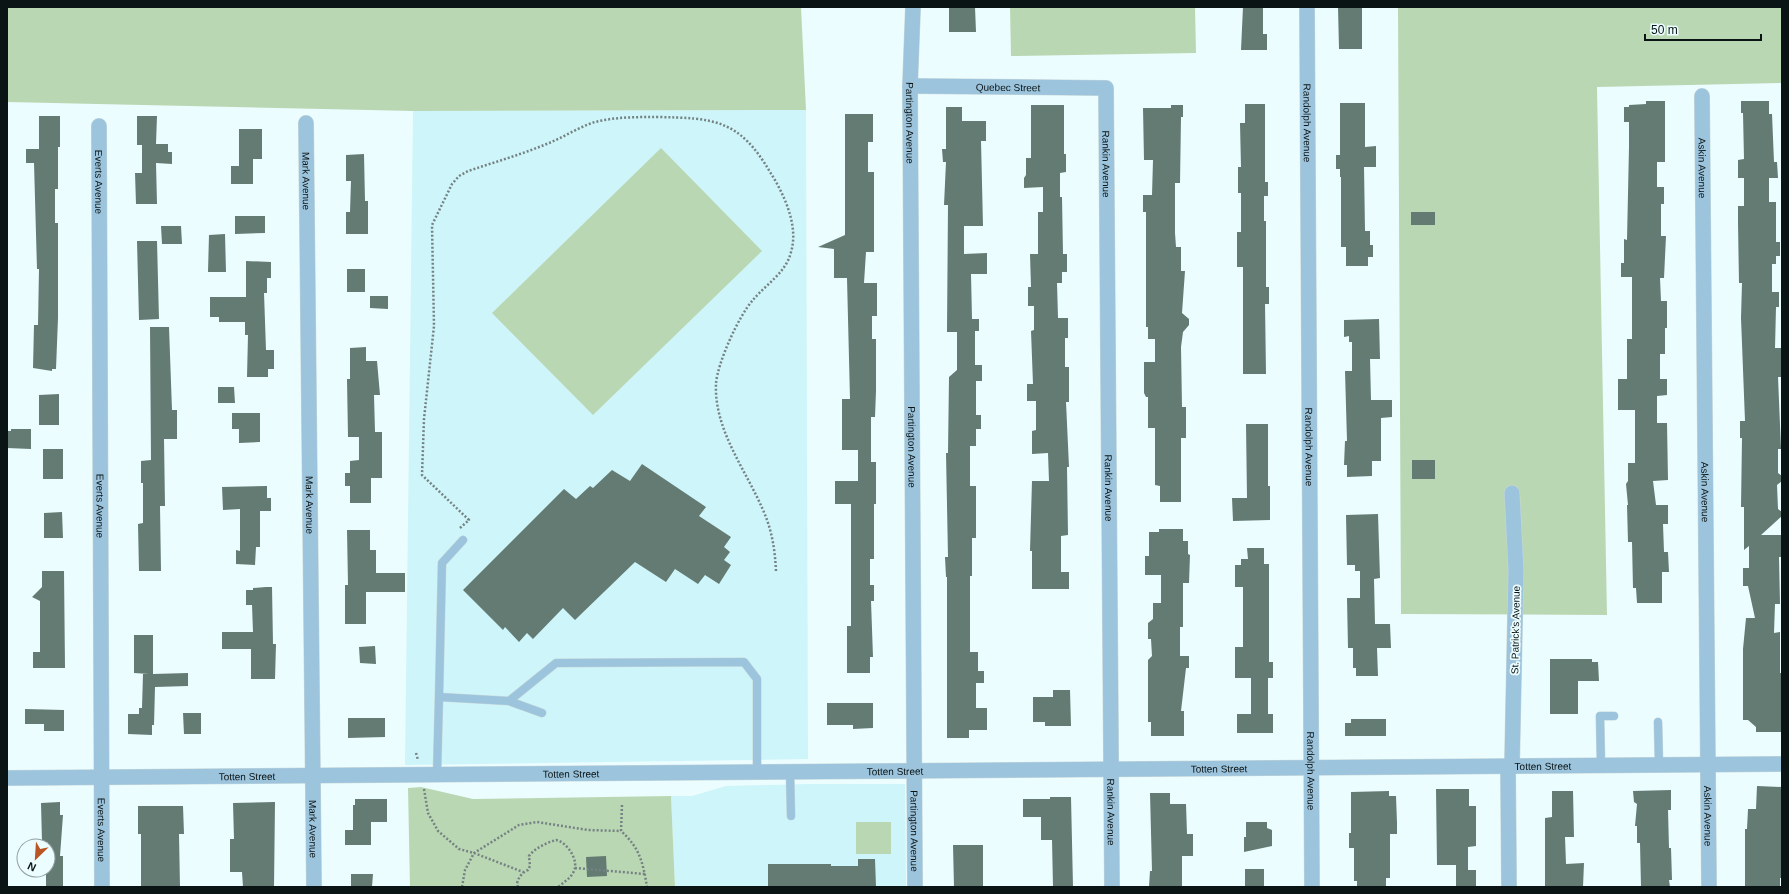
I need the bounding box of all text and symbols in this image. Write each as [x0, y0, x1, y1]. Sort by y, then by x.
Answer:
scale bar [1645, 16, 1761, 42]
text: 50 m [1651, 23, 1678, 37]
street label: Partington Avenue [904, 82, 915, 164]
street label: Quebec Street [976, 82, 1041, 93]
street label: Randolph Avenue [1301, 84, 1313, 163]
street label: Rankin Avenue [1100, 130, 1112, 198]
street label: Askin Avenue [1696, 138, 1708, 199]
street label: Everts Avenue [93, 150, 104, 215]
street label: Mark Avenue [300, 152, 312, 211]
street label: Partington Avenue [906, 406, 918, 488]
street label: Randolph Avenue [1303, 408, 1315, 487]
street label: Rankin Avenue [1103, 454, 1114, 522]
street label: Askin Avenue [1699, 462, 1711, 523]
street label: Everts Avenue [94, 474, 106, 539]
street label: Mark Avenue [304, 476, 315, 535]
street label: St. Patrick's Avenue [1509, 585, 1522, 674]
street label: Randolph Avenue [1305, 732, 1317, 811]
street label: Totten Street [1515, 761, 1572, 772]
street label: Totten Street [1191, 763, 1248, 775]
street label: Totten Street [867, 766, 924, 777]
street label: Totten Street [543, 768, 600, 780]
street label: Totten Street [219, 771, 276, 782]
street label: Rankin Avenue [1105, 778, 1117, 846]
street label: Askin Avenue [1702, 786, 1714, 847]
street label: Partington Avenue [908, 790, 920, 872]
street label: Everts Avenue [96, 798, 107, 863]
street label: Mark Avenue [307, 800, 319, 859]
north arrow [16, 838, 56, 878]
text: N [26, 860, 38, 874]

